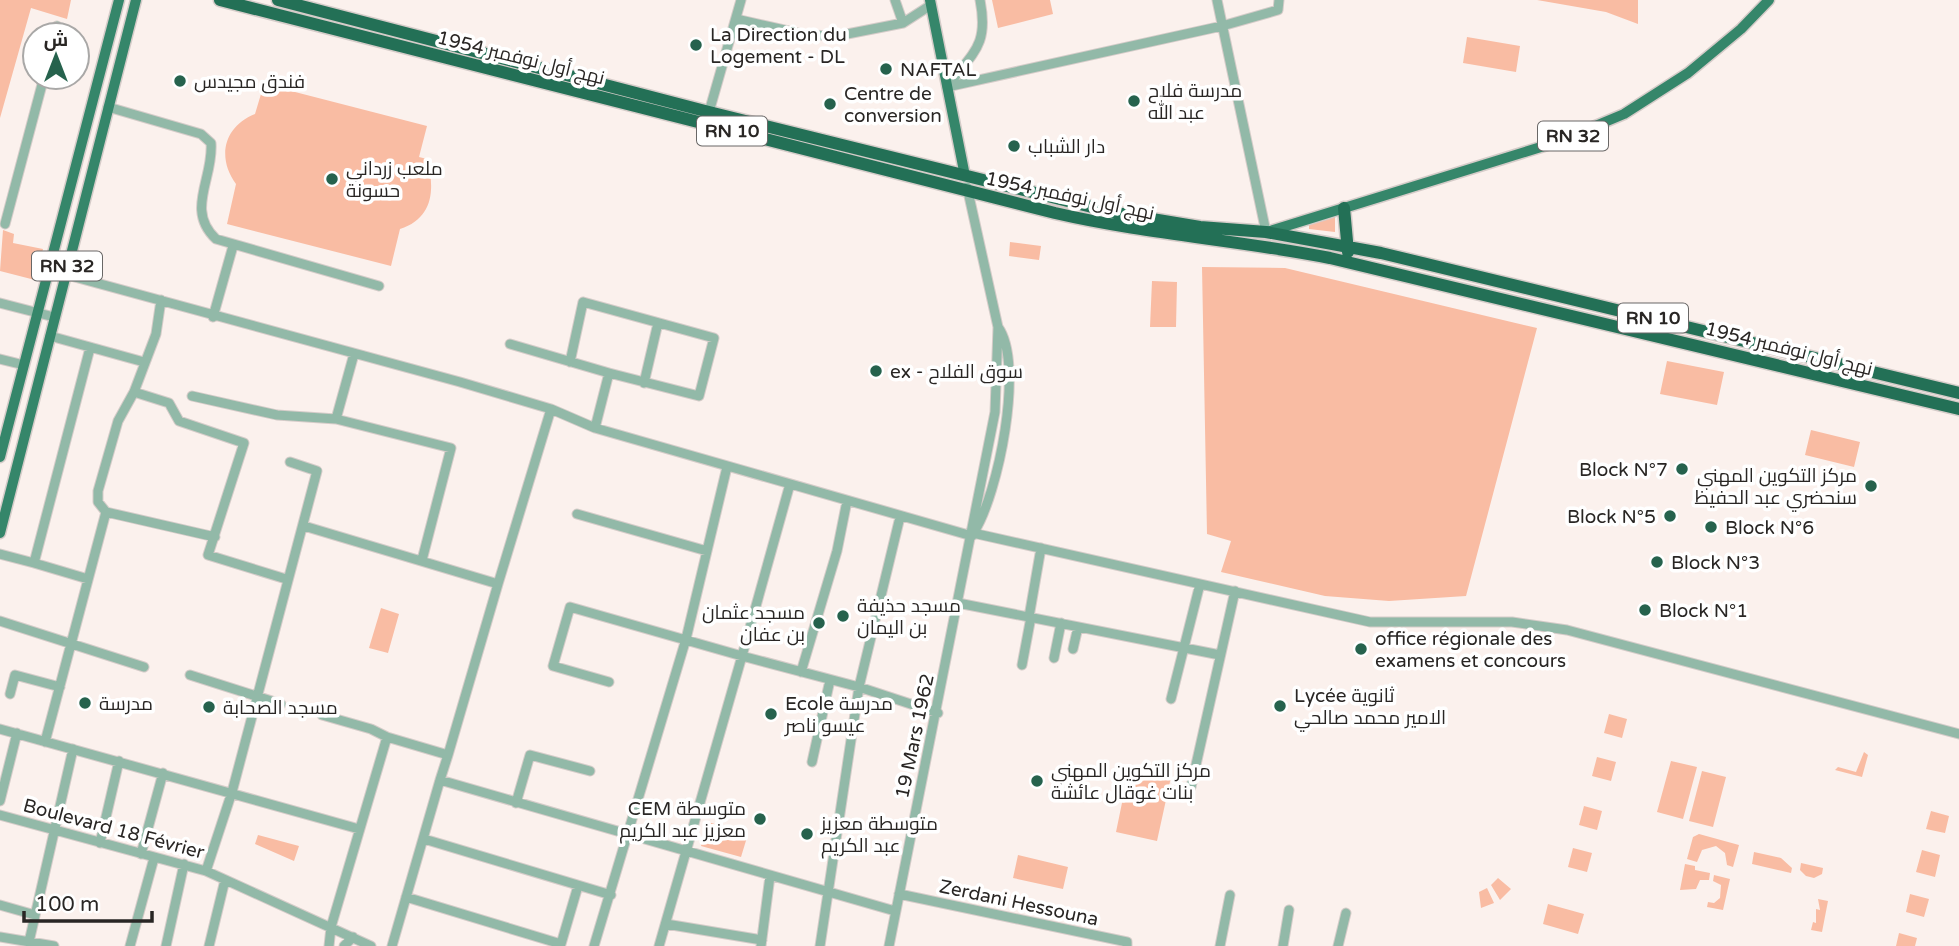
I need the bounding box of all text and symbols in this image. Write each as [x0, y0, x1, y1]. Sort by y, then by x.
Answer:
north arrow [21, 21, 91, 91]
place label: La Direction du Logement - DL [710, 24, 847, 68]
street label: نهج أول نوفمبر 1954 [434, 26, 607, 91]
text: ش [44, 29, 68, 51]
marker: La Direction du Logement - DL [688, 37, 704, 53]
place label: NAFTAL [900, 59, 977, 81]
marker: NAFTAL [878, 61, 894, 77]
place label: فندق مجيدس [194, 71, 305, 94]
marker: فندق مجيدس [172, 73, 188, 89]
place label: مدرسة فلاح عبد الله [1148, 80, 1242, 124]
place label: Centre de conversion [844, 83, 942, 127]
marker: مدرسة فلاح عبد الله [1126, 93, 1142, 109]
marker: Centre de conversion [822, 96, 838, 112]
road number: RN 10 [697, 116, 767, 146]
road number: RN 32 [1538, 121, 1608, 150]
place label: دار الشباب [1028, 136, 1105, 158]
marker: دار الشباب [1006, 138, 1022, 154]
place label: ملعب زرداني حسونة [346, 158, 443, 202]
street label: نهج أول نوفمبر 1954 [983, 166, 1156, 227]
marker: ملعب زرداني حسونة [324, 171, 340, 187]
road number: RN 32 [32, 252, 102, 280]
road number: RN 10 [1618, 304, 1688, 332]
street label: نهج أول نوفمبر 1954 [1702, 317, 1875, 382]
place label: ex - سوق الفلاح [890, 361, 1023, 385]
marker: ex - سوق الفلاح [868, 363, 884, 379]
place label: Block N°7 [1579, 459, 1668, 481]
marker: Block N°7 [1674, 461, 1690, 477]
place label: مركز التكوين المهني سنحضري عبد الحفيظ [1694, 465, 1857, 512]
marker: مركز التكوين المهني سنحضري عبد الحفيظ [1863, 478, 1879, 494]
place label: Block N°5 [1567, 506, 1656, 528]
marker: Block N°5 [1662, 508, 1678, 524]
place label: Block N°6 [1725, 517, 1814, 539]
marker: Block N°6 [1703, 519, 1719, 535]
place label: Block N°3 [1671, 552, 1760, 574]
marker: Block N°3 [1649, 554, 1665, 570]
place label: مسجد حذيفة بن اليمان [857, 595, 961, 639]
place label: Block N°1 [1659, 600, 1748, 622]
place label: مسجد عثمان بن عفان [702, 602, 805, 646]
marker: Block N°1 [1637, 602, 1653, 618]
marker: مسجد حذيفة بن اليمان [835, 608, 851, 624]
marker: مسجد عثمان بن عفان [811, 615, 827, 631]
place label: office régionale des examens et concours [1375, 628, 1566, 672]
marker: office régionale des examens et concours [1353, 641, 1369, 657]
street label: 19 Mars 1962 [891, 672, 939, 801]
place label: Lycée ثانوية الامير محمد صالحي [1294, 685, 1446, 732]
place label: مدرسة [99, 693, 153, 715]
place label: Ecole مدرسة عيسو ناصر [784, 693, 893, 737]
marker: مدرسة [77, 695, 93, 711]
place label: مسجد الصحابة [223, 697, 338, 719]
marker: Lycée ثانوية الامير محمد صالحي [1272, 698, 1288, 714]
marker: مسجد الصحابة [201, 699, 217, 715]
marker: Ecole مدرسة عيسو ناصر [763, 706, 779, 722]
place label: مركز التكوين المهني بنات غوقال عائشة [1051, 760, 1211, 804]
marker: مركز التكوين المهني بنات غوقال عائشة [1029, 773, 1045, 789]
street label: Boulevard 18 Février [21, 794, 207, 864]
place label: CEM متوسطة معزيز عبد الكريم [619, 798, 746, 844]
marker: CEM متوسطة معزيز عبد الكريم [752, 811, 768, 827]
place label: متوسطة معزيز عبد الكريم [820, 813, 938, 859]
marker: متوسطة معزيز عبد الكريم [799, 826, 815, 842]
street label: Zerdani Hessouna [937, 875, 1100, 931]
scale bar [24, 880, 152, 924]
text: 100 m [35, 892, 99, 917]

